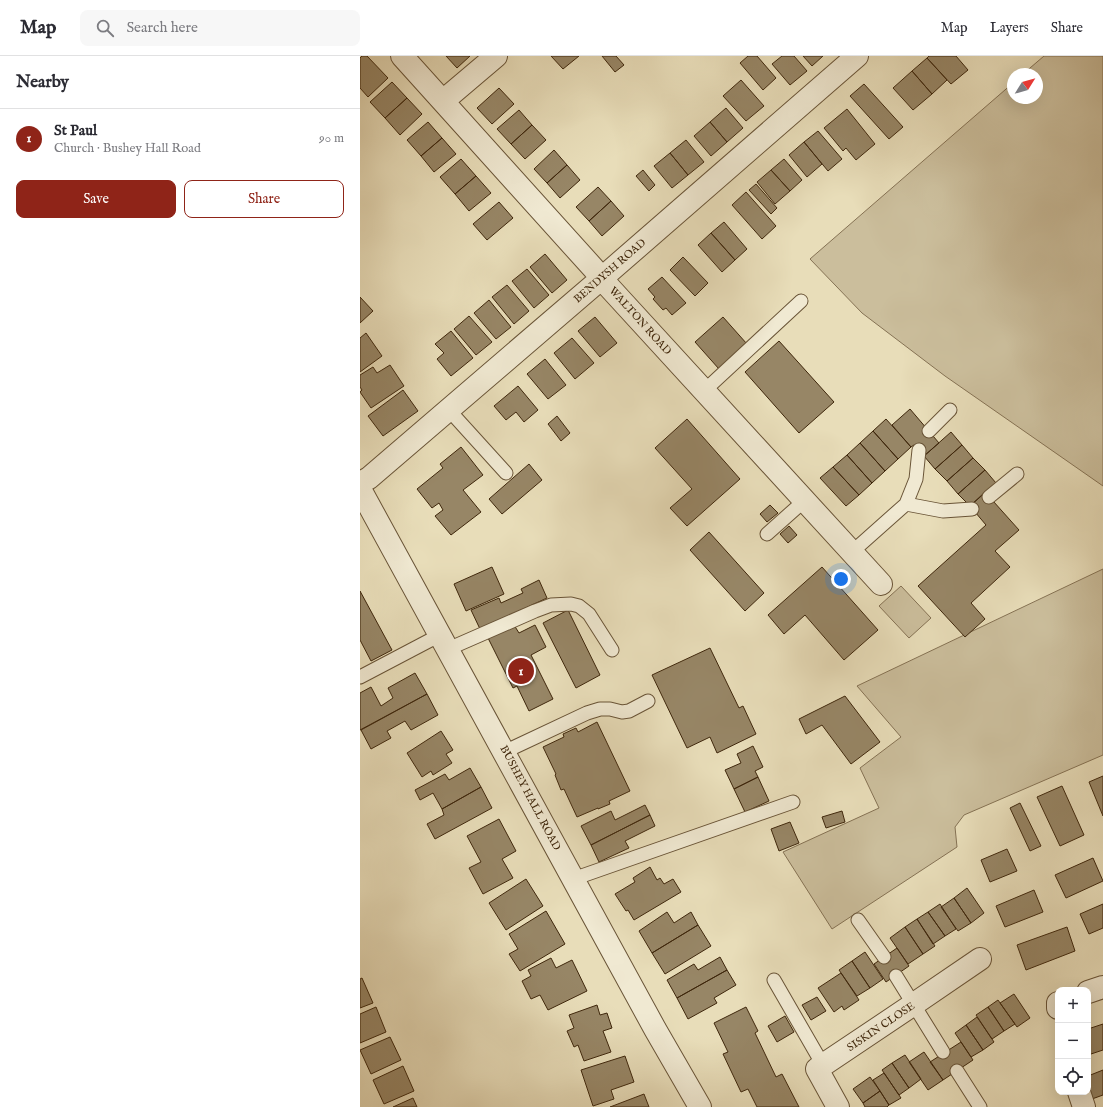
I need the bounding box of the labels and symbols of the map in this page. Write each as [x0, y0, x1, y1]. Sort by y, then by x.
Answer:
north arrow [1007, 68, 1043, 104]
street label: BENDYSH ROAD [571, 236, 649, 306]
street label: WALTON ROAD [606, 284, 674, 358]
your location [831, 569, 851, 589]
pin: 1 [508, 656, 534, 686]
street label: BUSHEY HALL ROAD [496, 743, 564, 853]
street label: SISKIN CLOSE [844, 999, 918, 1055]

